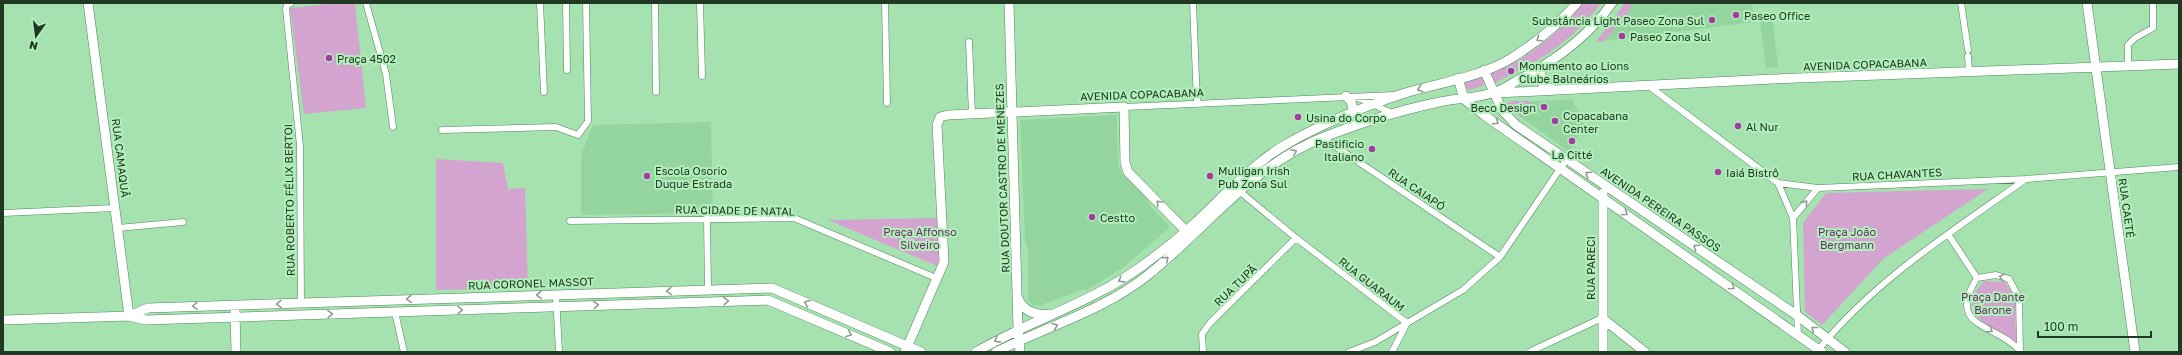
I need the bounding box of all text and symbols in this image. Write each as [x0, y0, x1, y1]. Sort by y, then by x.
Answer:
place label: Paseo Office [1744, 9, 1810, 22]
marker: Paseo Office [1731, 10, 1741, 20]
place label: Substância Light Paseo Zona Sul [1532, 14, 1704, 27]
marker: Substância Light Paseo Zona Sul [1707, 15, 1717, 25]
north arrow [16, 16, 56, 56]
place label: Paseo Zona Sul [1630, 30, 1711, 43]
marker: Paseo Zona Sul [1617, 31, 1627, 41]
one-way arrow [1536, 34, 1543, 42]
text: N [28, 39, 39, 54]
place label: Praça 4502 [337, 52, 396, 65]
marker: Praça 4502 [324, 53, 334, 63]
street label: AVENIDA COPACABANA [1803, 55, 1928, 73]
place label: Monumento ao Lions Clube Balneários [1519, 59, 1629, 85]
marker: Monumento ao Lions Clube Balneários [1506, 66, 1516, 76]
street label: RUA DOUTOR CASTRO DE MENEZES [992, 83, 1012, 273]
one-way arrow [1417, 84, 1424, 93]
street label: AVENIDA COPACABANA [1080, 85, 1205, 103]
place label: Beco Design [1471, 101, 1536, 114]
marker: Beco Design [1539, 102, 1549, 112]
place label: Copacabana Center [1563, 109, 1628, 135]
place label: Usina do Corpo [1306, 111, 1387, 124]
marker: Usina do Corpo [1293, 112, 1303, 122]
marker: Copacabana Center [1550, 116, 1560, 126]
street label: RUA CAMAQUÃ [110, 118, 132, 199]
one-way arrow [1491, 118, 1498, 125]
place label: Al Nur [1746, 120, 1779, 133]
marker: Al Nur [1733, 121, 1743, 131]
street label: RUA ROBERTO FÉLIX BERTOI [281, 124, 297, 276]
marker: La Citté [1567, 136, 1577, 146]
place label: Pastificio Italiano [1315, 137, 1364, 163]
marker: Pastificio Italiano [1367, 144, 1377, 154]
place label: La Citté [1552, 148, 1592, 161]
one-way arrow [1290, 149, 1297, 156]
place label: Escola Osorio Duque Estrada [655, 164, 732, 190]
place label: Mulligan Irish Pub Zona Sul [1218, 164, 1290, 190]
street label: AVENIDA PEREIRA PASSOS [1599, 164, 1723, 254]
street label: RUA CAIAPÓ [1386, 165, 1448, 213]
street label: RUA CHAVANTES [1852, 165, 1942, 183]
place label: Iaiá Bistrô [1726, 166, 1779, 179]
marker: Iaiá Bistrô [1713, 167, 1723, 177]
marker: Escola Osorio Duque Estrada [642, 171, 652, 181]
marker: Mulligan Irish Pub Zona Sul [1205, 171, 1215, 181]
one-way arrow [1585, 171, 1592, 179]
street label: RUA CAETÉ [2116, 177, 2138, 239]
one-way arrow [1156, 200, 1164, 208]
one-way arrow [1801, 200, 1808, 208]
street label: RUA CIDADE DE NATAL [675, 202, 796, 218]
one-way arrow [1621, 208, 1628, 216]
place label: Cestto [1100, 211, 1135, 224]
marker: Cestto [1087, 212, 1097, 222]
park label: Praça Affonso Silveiro [883, 225, 957, 251]
park label: Praça João Bergmann [1818, 225, 1876, 251]
street label: RUA PARECI [1584, 236, 1597, 300]
one-way arrow [1693, 245, 1700, 252]
street label: RUA GUARAUM [1336, 254, 1408, 314]
one-way arrow [1161, 257, 1169, 264]
street label: RUA TUPÃ [1211, 261, 1259, 308]
street label: RUA CORONEL MASSOT [468, 274, 594, 292]
one-way arrow [1998, 274, 2005, 282]
one-way arrow [1119, 275, 1126, 282]
one-way arrow [1727, 282, 1734, 289]
one-way arrow [666, 287, 672, 295]
park label: Praça Dante Barone [1961, 290, 2025, 316]
one-way arrow [536, 291, 542, 299]
one-way arrow [406, 295, 412, 304]
one-way arrow [723, 297, 729, 305]
one-way arrow [276, 299, 282, 308]
one-way arrow [804, 300, 811, 308]
one-way arrow [593, 301, 599, 310]
one-way arrow [192, 302, 198, 311]
one-way arrow [457, 306, 463, 314]
one-way arrow [327, 310, 333, 319]
scale bar [2038, 313, 2151, 339]
text: 100 m [2044, 319, 2078, 334]
one-way arrow [1052, 322, 1059, 330]
one-way arrow [1986, 325, 1993, 333]
one-way arrow [1811, 327, 1818, 334]
one-way arrow [845, 330, 852, 338]
one-way arrow [994, 336, 1001, 343]

